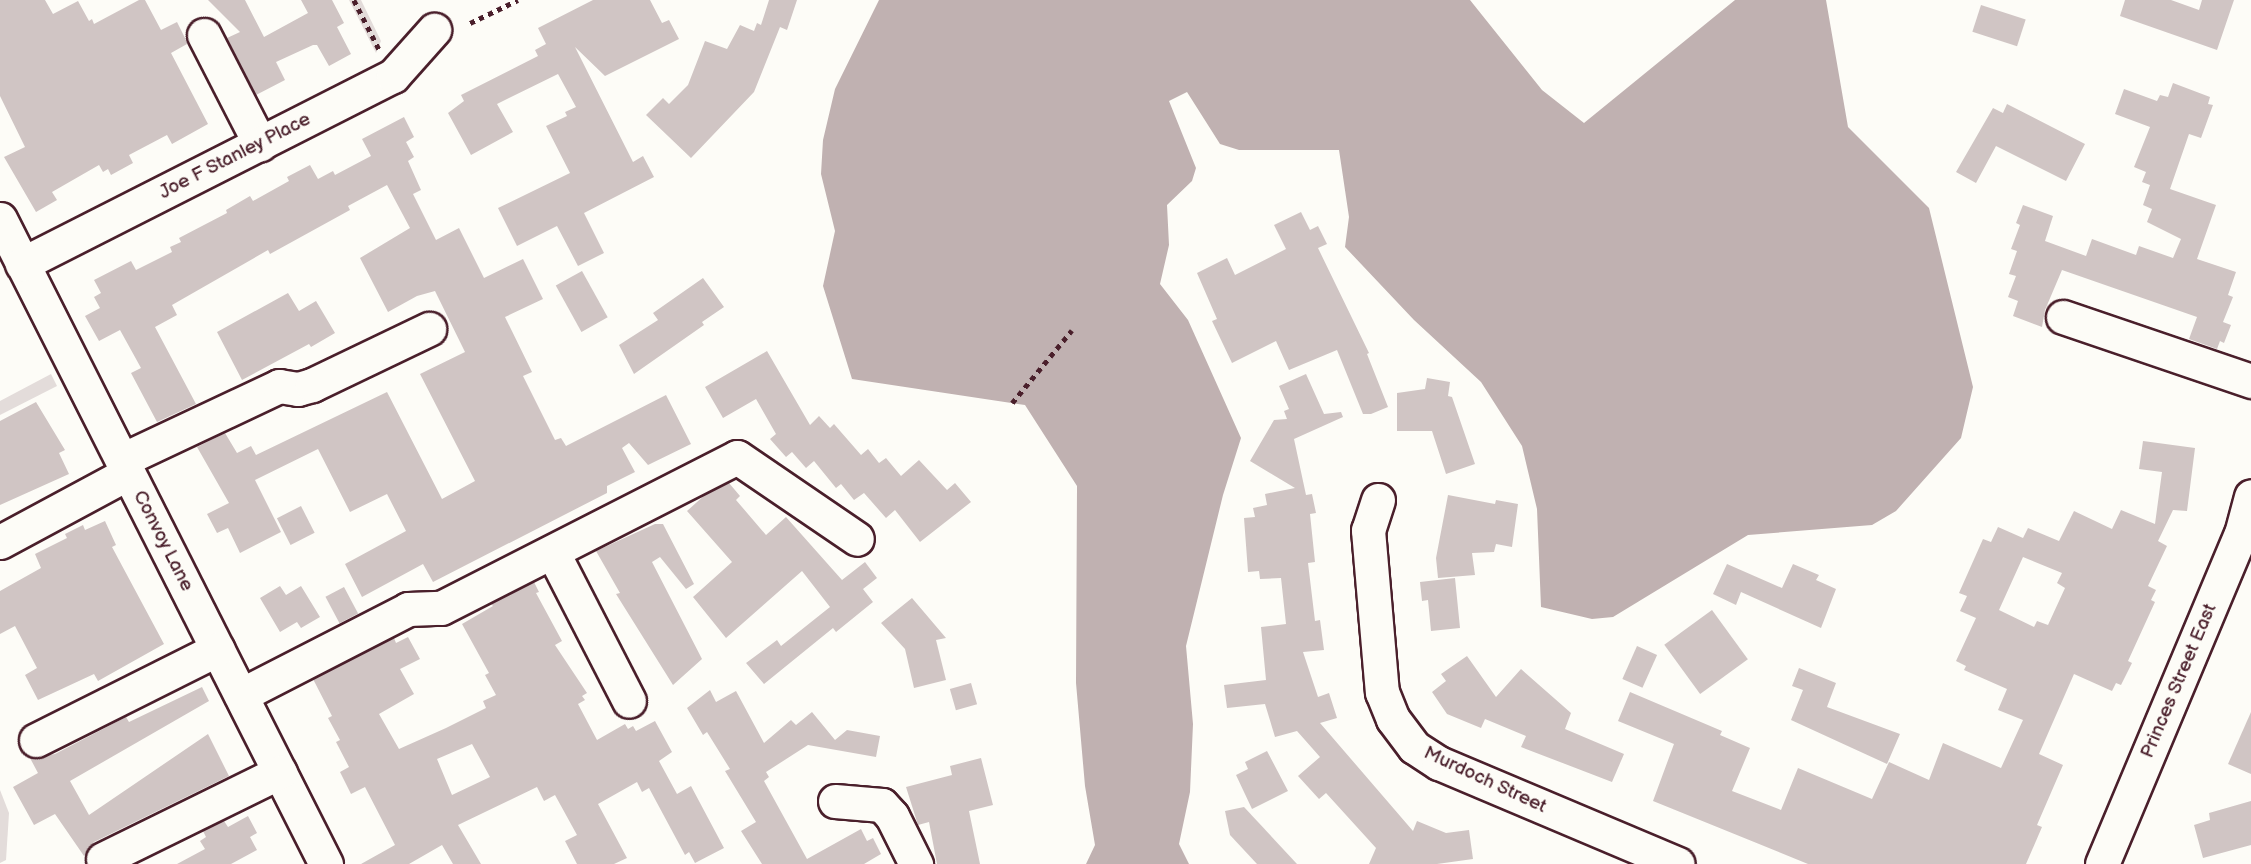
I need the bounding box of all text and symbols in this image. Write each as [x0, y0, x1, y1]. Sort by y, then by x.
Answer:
street label: Joe F Stanley Place [155, 108, 315, 204]
street label: Convoy Lane [128, 486, 198, 596]
street label: Princes Street East [2136, 600, 2222, 762]
street label: Murdoch Street [1420, 742, 1550, 818]

